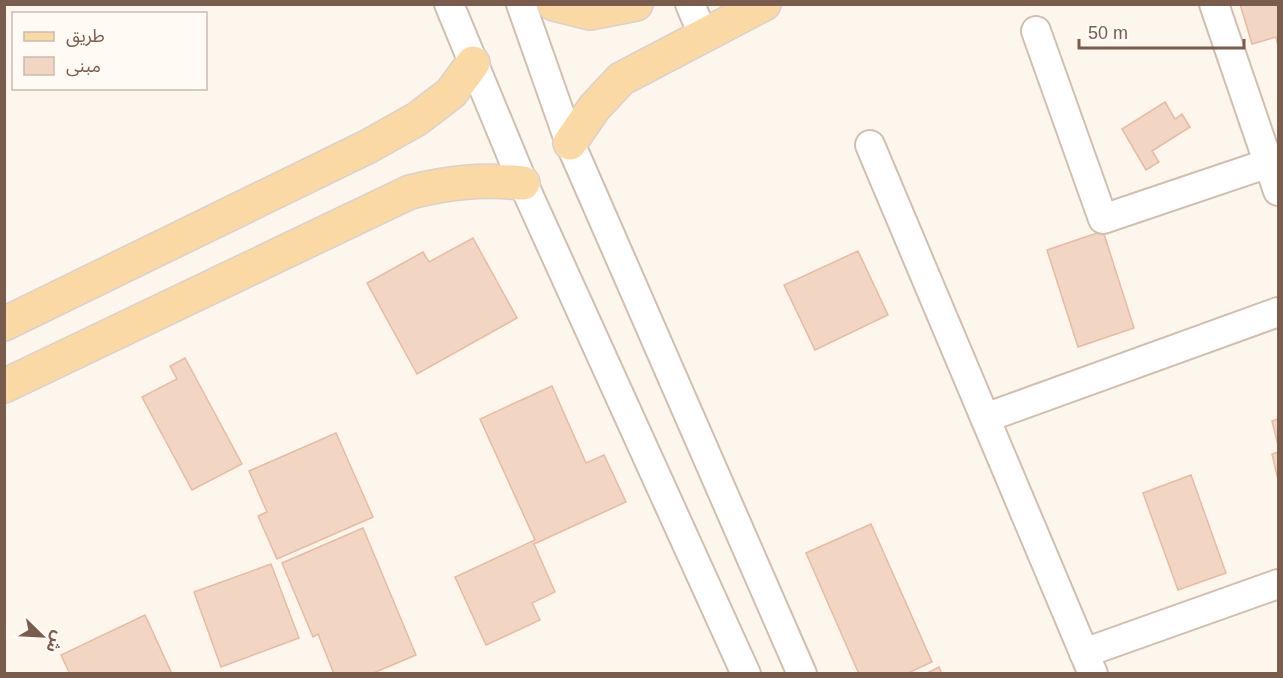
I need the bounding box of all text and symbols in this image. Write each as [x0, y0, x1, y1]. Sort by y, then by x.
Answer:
legend [12, 12, 207, 90]
scale bar [1079, 12, 1244, 50]
text: 50 m [1088, 23, 1128, 43]
text: طريق [66, 26, 105, 47]
text: مبنى [66, 56, 101, 77]
north arrow [12, 606, 72, 666]
text: ش [42, 628, 67, 655]

